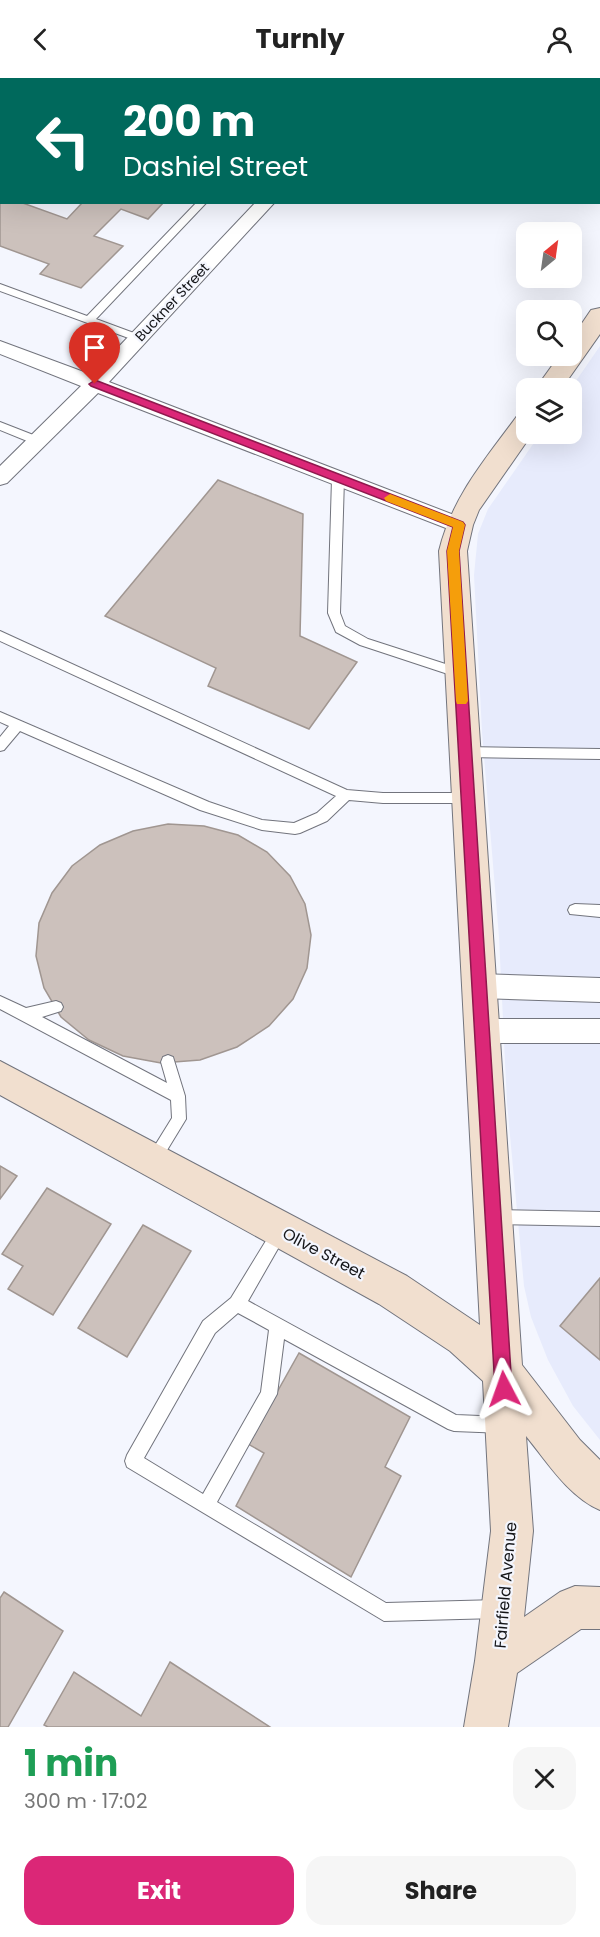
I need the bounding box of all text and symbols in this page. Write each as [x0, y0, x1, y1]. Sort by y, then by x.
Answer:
text: Turnly [256, 20, 344, 57]
icon: back [24, 23, 57, 56]
icon: person [543, 23, 576, 56]
text: 200 m [123, 92, 255, 151]
icon: left [24, 102, 102, 180]
text: Dashiel Street [123, 148, 308, 185]
north arrow [516, 222, 582, 288]
map controls [516, 222, 582, 444]
street label: Buckner Street [130, 258, 214, 346]
button: search [516, 300, 582, 366]
pin [69, 322, 120, 384]
icon: arrive [78, 331, 111, 364]
button: layers [516, 378, 582, 444]
street label: Olive Street [278, 1222, 369, 1285]
position arrow [472, 1357, 536, 1421]
street label: Fairfield Avenue [489, 1521, 522, 1649]
text: 1 min [24, 1738, 118, 1789]
button: close [513, 1747, 576, 1810]
text: 300 m · 17:02 [24, 1787, 147, 1815]
button: Exit [24, 1856, 294, 1925]
button: Share [306, 1856, 576, 1925]

